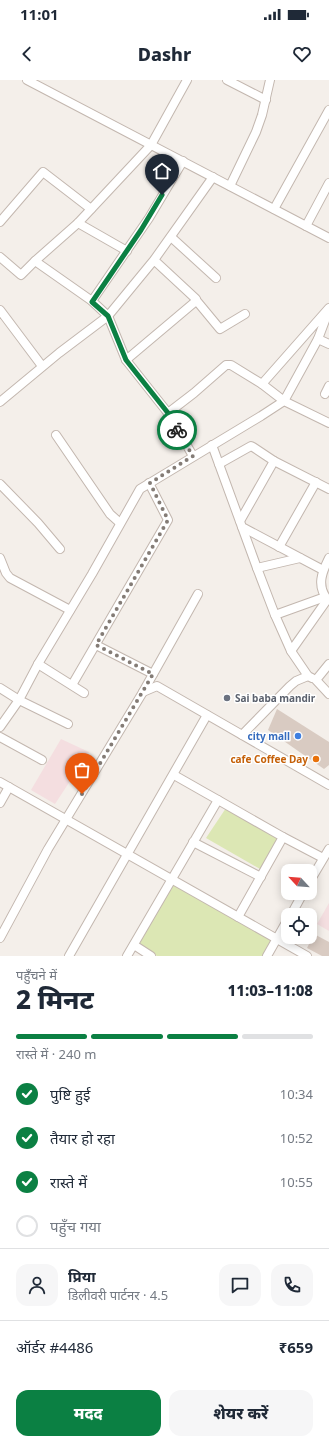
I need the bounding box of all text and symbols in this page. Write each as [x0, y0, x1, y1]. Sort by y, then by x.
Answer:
text: 11:01 [20, 4, 59, 24]
text: Dashr [138, 42, 191, 66]
icon: back [16, 43, 38, 65]
icon: heart [291, 43, 313, 65]
pin [145, 154, 179, 195]
icon: home [151, 160, 173, 182]
courier [157, 410, 197, 450]
icon: bike [166, 419, 188, 441]
place label: Sai baba mandir [235, 691, 316, 705]
marker: Sai baba mandir [222, 693, 232, 703]
place label: city mall [248, 729, 290, 743]
marker: city mall [293, 731, 303, 741]
place label: cafe Coffee Day [230, 752, 308, 766]
pin [65, 753, 99, 794]
marker: cafe Coffee Day [311, 754, 321, 764]
icon: bag [71, 759, 93, 781]
north arrow [281, 864, 317, 900]
map controls [281, 864, 317, 944]
button: locate [281, 908, 317, 944]
text: पहुँचने में [16, 966, 57, 984]
text: 11:03–11:08 [228, 980, 313, 1000]
text: 2 मिनट [16, 981, 94, 1017]
text: रास्ते में · 240 m [16, 1045, 96, 1063]
icon: check [16, 1083, 38, 1105]
text: पुष्टि हुई [50, 1084, 90, 1104]
text: 10:34 [280, 1085, 313, 1103]
icon: check [16, 1127, 38, 1149]
text: तैयार हो रहा [50, 1128, 115, 1148]
text: 10:52 [280, 1129, 313, 1147]
icon: check [16, 1171, 38, 1193]
text: रास्ते में [50, 1172, 87, 1192]
text: 10:55 [280, 1173, 313, 1191]
text: पहुँच गया [50, 1216, 101, 1236]
button: person [16, 1264, 58, 1306]
button: chat [219, 1264, 261, 1306]
button: phone [271, 1264, 313, 1306]
text: प्रिया [68, 1266, 96, 1286]
text: डिलीवरी पार्टनर · 4.5 [68, 1286, 168, 1304]
text: ऑर्डर #4486 [16, 1337, 93, 1357]
text: ₹659 [279, 1337, 313, 1357]
button: मदद [16, 1390, 161, 1436]
button: शेयर करें [169, 1390, 313, 1436]

